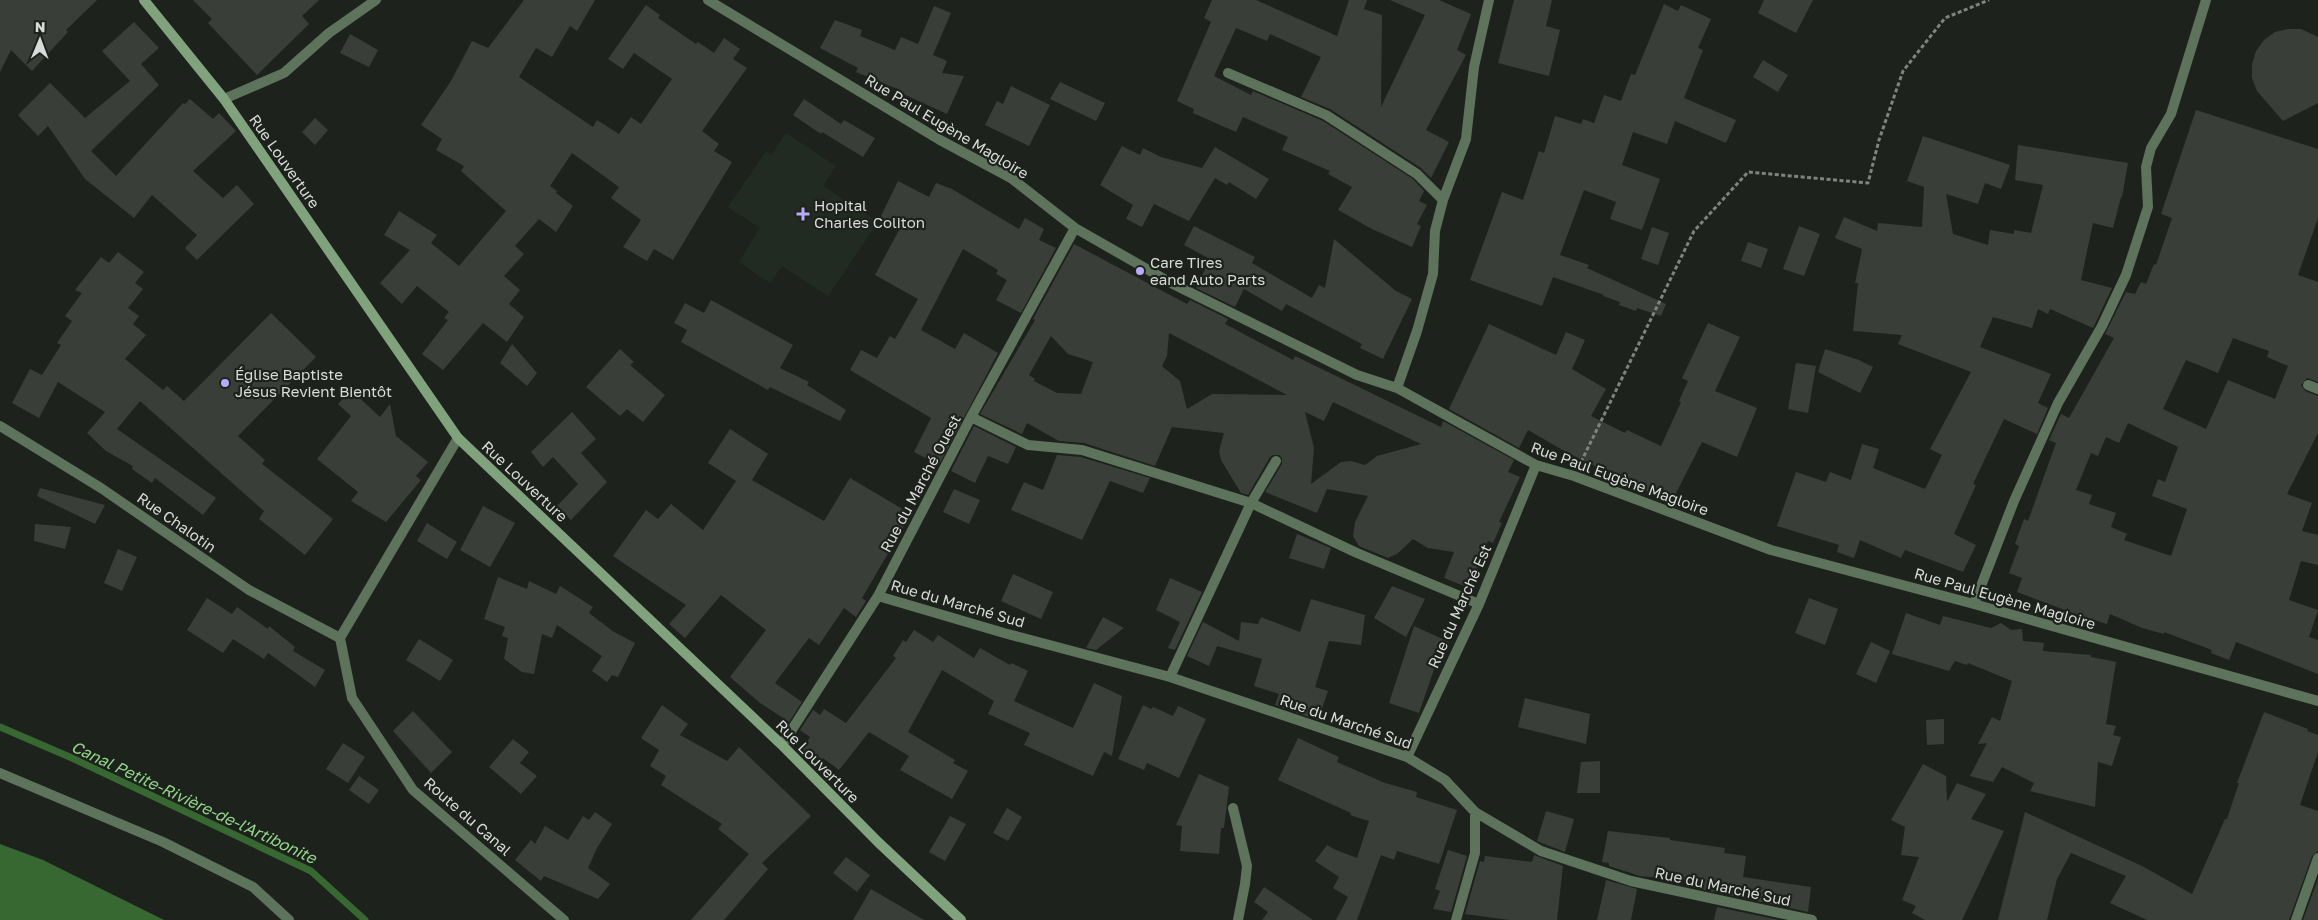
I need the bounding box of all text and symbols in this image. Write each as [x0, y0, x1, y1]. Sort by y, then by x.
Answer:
north arrow [15, 15, 65, 65]
text: N [35, 18, 46, 35]
street label: Rue Paul Eugène Magloire [862, 70, 1032, 182]
street label: Rue Louverture [246, 111, 324, 212]
place label: Hopital Charles Coliton [814, 196, 925, 231]
marker: Hopital Charles Coliton [796, 207, 810, 221]
place label: Care Tires eand Auto Parts [1150, 253, 1265, 288]
marker: Care Tires eand Auto Parts [1134, 265, 1146, 277]
place label: Église Baptiste Jésus Revient Bientôt [235, 365, 392, 400]
marker: Église Baptiste Jésus Revient Bientôt [219, 377, 231, 389]
street label: Rue du Marché Ouest [876, 411, 964, 555]
street label: Rue Louverture [479, 437, 572, 525]
street label: Rue Paul Eugène Magloire [1529, 437, 1712, 519]
street label: Rue Chalotin [134, 488, 220, 556]
street label: Rue du Marché Est [1424, 541, 1494, 671]
street label: Rue Paul Eugène Magloire [1912, 563, 2098, 633]
street label: Rue du Marché Sud [889, 575, 1027, 631]
street label: Rue du Marché Sud [1278, 690, 1414, 752]
street label: Rue Louverture [773, 716, 864, 807]
water label: Canal Petite-Rivière-de-l'Artibonite [68, 736, 321, 868]
street label: Route du Canal [421, 773, 515, 859]
street label: Rue du Marché Sud [1653, 863, 1793, 909]

